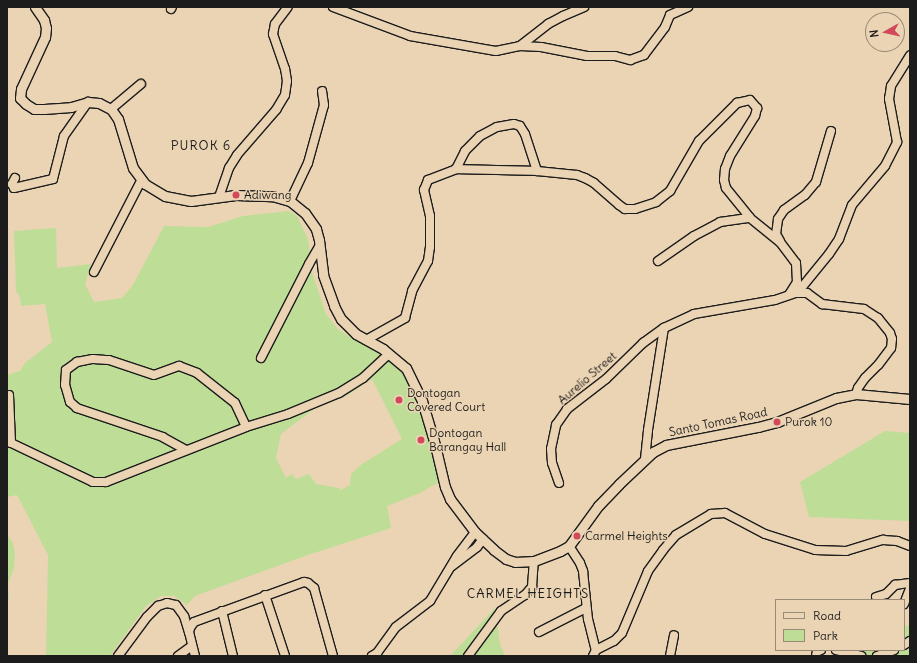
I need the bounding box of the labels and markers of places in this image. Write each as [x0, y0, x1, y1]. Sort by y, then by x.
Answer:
place label: Adiwang [244, 188, 291, 202]
marker: Adiwang [231, 190, 241, 200]
place label: Dontogan Covered Court [407, 386, 485, 414]
marker: Dontogan Covered Court [394, 395, 404, 405]
place label: Purok 10 [785, 415, 832, 429]
marker: Purok 10 [772, 417, 782, 427]
place label: Dontogan Barangay Hall [429, 426, 506, 454]
marker: Dontogan Barangay Hall [416, 435, 426, 445]
place label: Carmel Heights [585, 529, 668, 543]
marker: Carmel Heights [572, 531, 582, 541]

